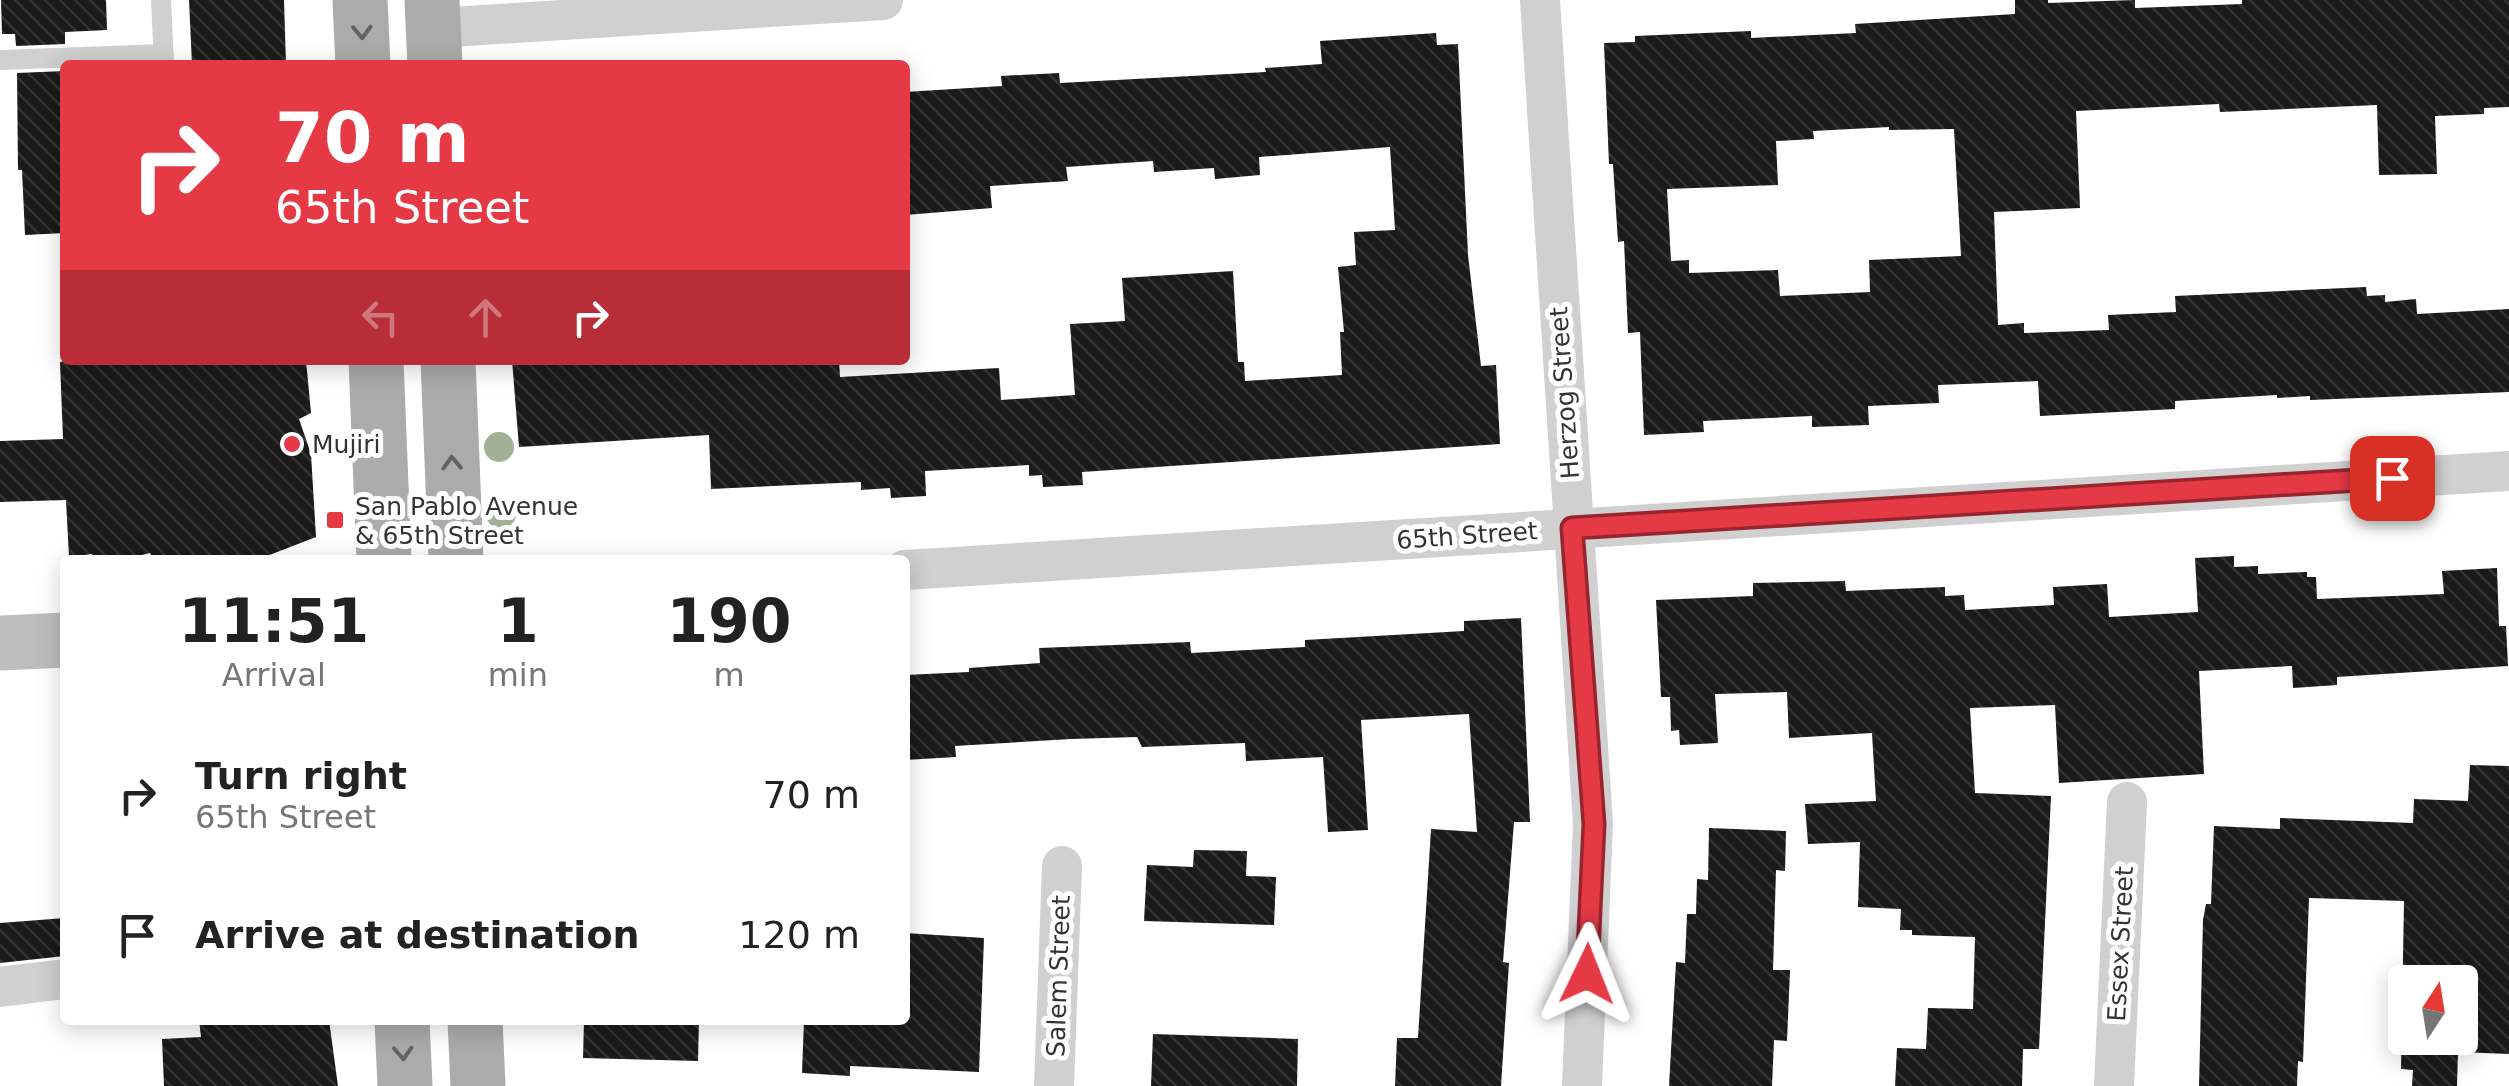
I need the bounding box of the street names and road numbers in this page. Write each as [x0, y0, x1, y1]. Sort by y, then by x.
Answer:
street label: Herzog Street [1544, 306, 1585, 480]
street label: 65th Street [1396, 516, 1539, 555]
street label: Essex Street [2102, 865, 2139, 1022]
street label: Salem Street [1041, 894, 1076, 1057]

